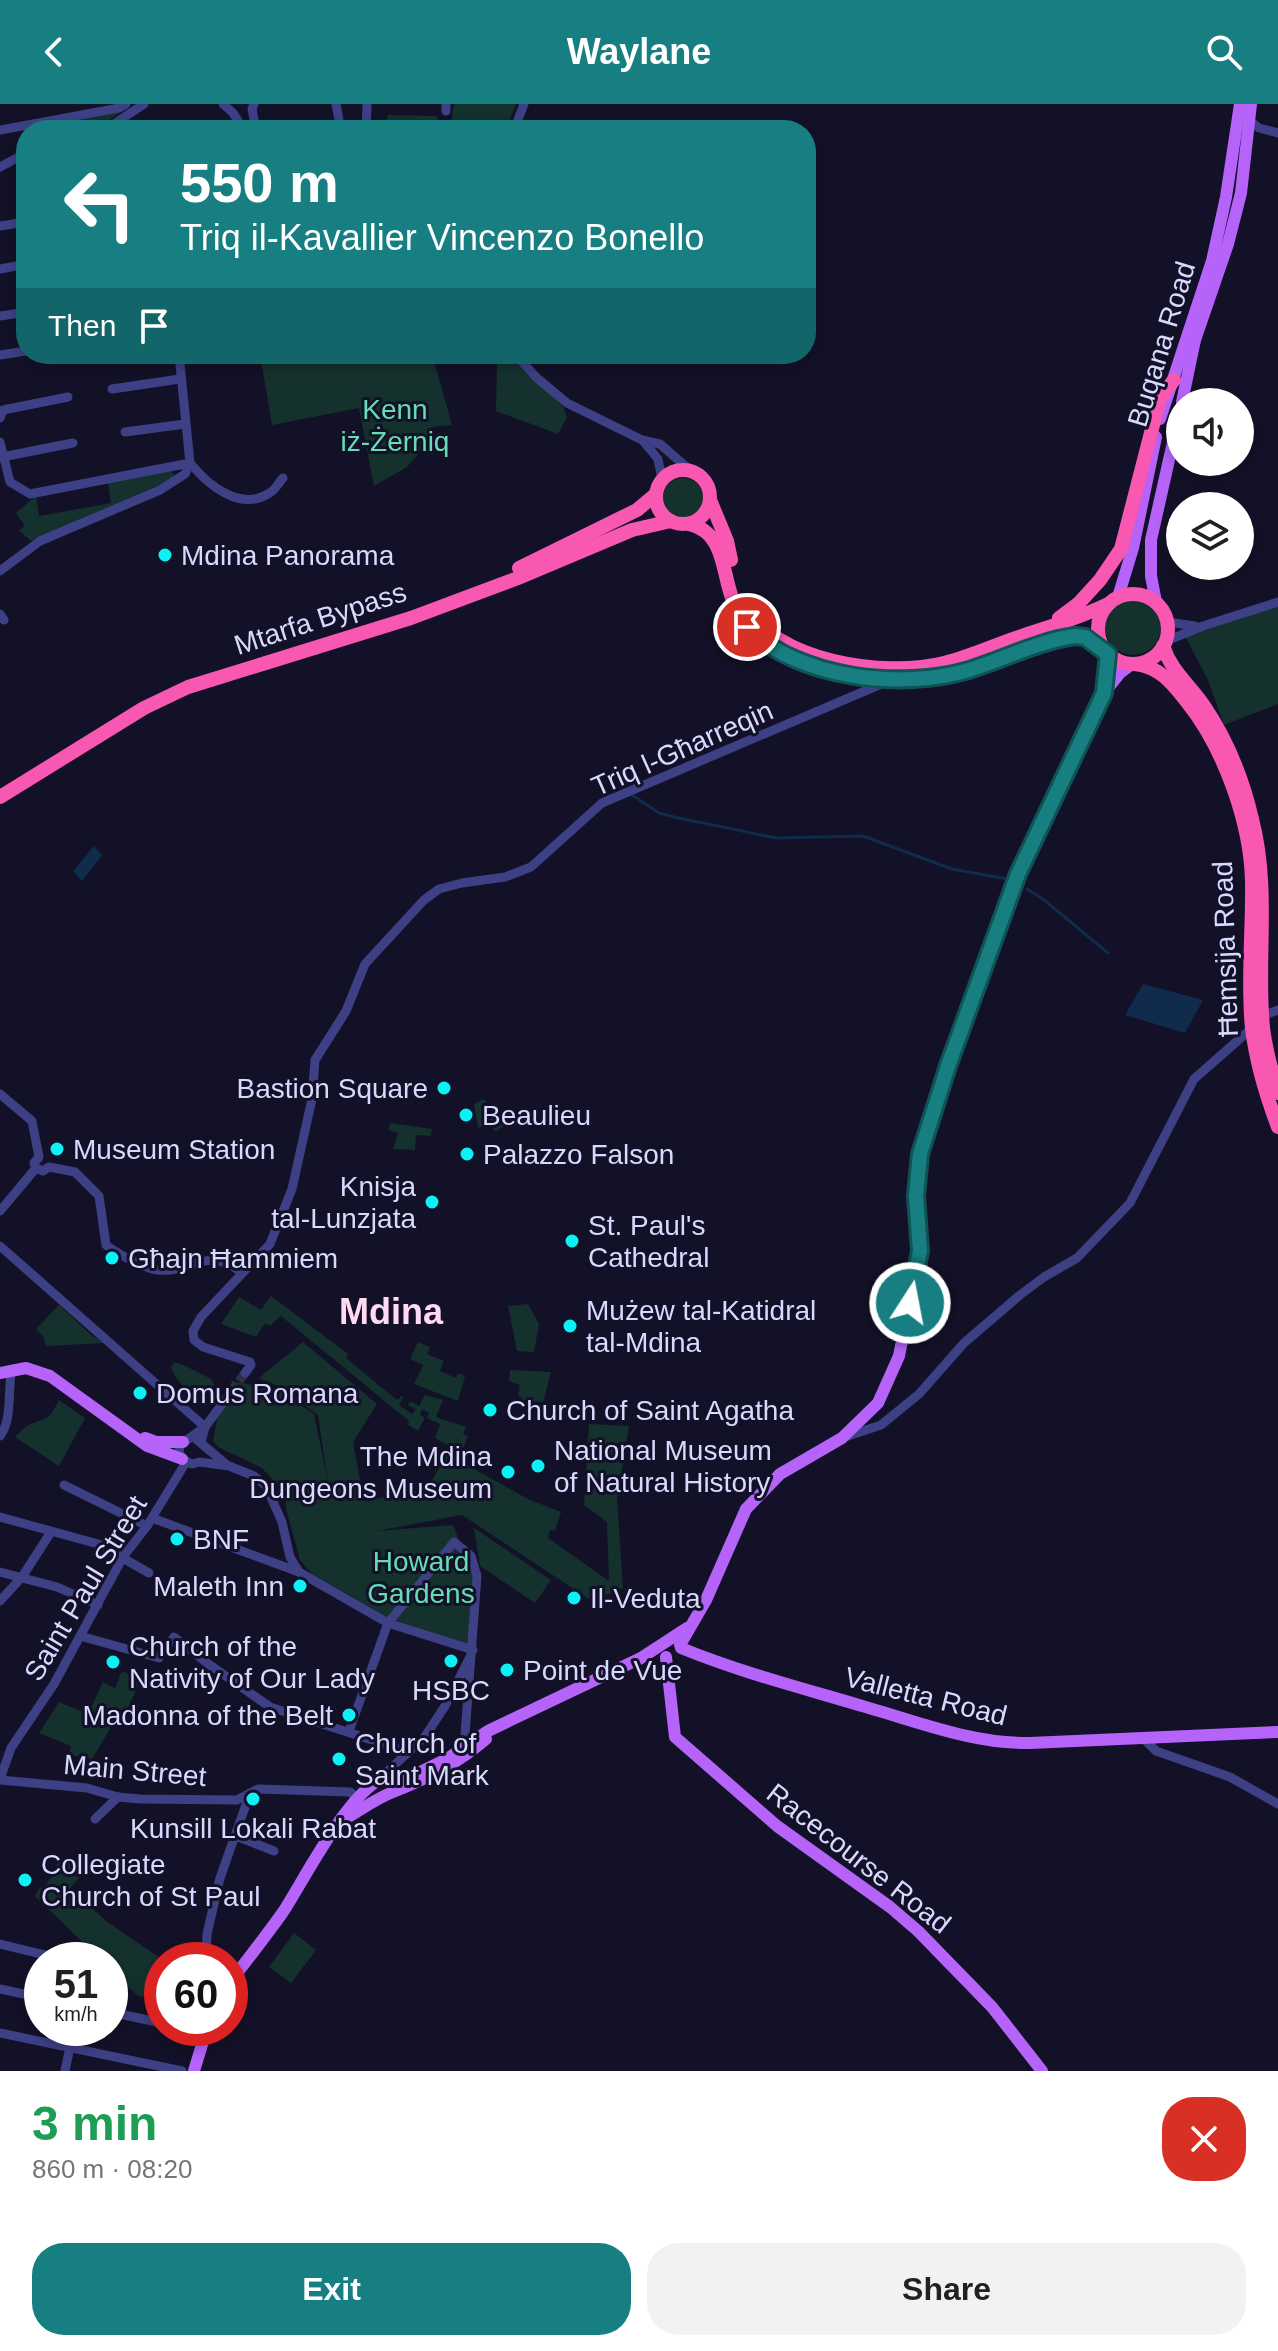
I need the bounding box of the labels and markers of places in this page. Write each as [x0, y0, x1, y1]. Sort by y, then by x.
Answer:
place label: Mdina Panorama [181, 540, 395, 571]
marker: Mdina Panorama [156, 546, 174, 564]
pin [713, 593, 781, 661]
place label: Bastion Square [237, 1073, 428, 1104]
marker: Bastion Square [435, 1079, 453, 1097]
place label: Beaulieu [482, 1100, 591, 1131]
marker: Beaulieu [457, 1106, 475, 1124]
place label: Museum Station [73, 1134, 275, 1165]
place label: Palazzo Falson [483, 1139, 674, 1170]
marker: Museum Station [48, 1140, 66, 1158]
marker: Palazzo Falson [458, 1145, 476, 1163]
place label: Knisja tal-Lunzjata [271, 1171, 416, 1234]
marker: Knisja tal-Lunzjata [423, 1193, 441, 1211]
place label: St. Paul's Cathedral [588, 1210, 709, 1273]
marker: St. Paul's Cathedral [563, 1232, 581, 1250]
place label: Għajn Ħammiem [128, 1243, 338, 1274]
marker: Għajn Ħammiem [103, 1249, 121, 1267]
place label: Mużew tal-Katidral tal-Mdina [586, 1295, 816, 1358]
marker: Mużew tal-Katidral tal-Mdina [561, 1317, 579, 1335]
place label: Domus Romana [156, 1378, 359, 1409]
marker: Domus Romana [131, 1384, 149, 1402]
place label: Church of Saint Agatha [506, 1395, 794, 1426]
marker: Church of Saint Agatha [481, 1401, 499, 1419]
place label: National Museum of Natural History [554, 1435, 772, 1498]
place label: The Mdina Dungeons Museum [249, 1441, 492, 1504]
marker: National Museum of Natural History [529, 1457, 547, 1475]
marker: The Mdina Dungeons Museum [499, 1463, 517, 1481]
place label: BNF [193, 1524, 249, 1555]
marker: BNF [168, 1530, 186, 1548]
place label: Maleth Inn [153, 1571, 284, 1602]
marker: Maleth Inn [291, 1577, 309, 1595]
place label: Il-Veduta [590, 1583, 701, 1614]
marker: Il-Veduta [565, 1589, 583, 1607]
place label: Church of the Nativity of Our Lady [129, 1631, 375, 1694]
marker: HSBC [442, 1652, 460, 1670]
marker: Church of the Nativity of Our Lady [104, 1653, 122, 1671]
place label: Point de Vue [523, 1655, 682, 1686]
marker: Point de Vue [498, 1661, 516, 1679]
place label: HSBC [412, 1675, 490, 1706]
place label: Madonna of the Belt [82, 1700, 333, 1731]
marker: Madonna of the Belt [340, 1706, 358, 1724]
place label: Church of Saint Mark [355, 1728, 490, 1791]
marker: Church of Saint Mark [330, 1750, 348, 1768]
marker: Kunsill Lokali Rabat [244, 1790, 262, 1808]
place label: Kunsill Lokali Rabat [130, 1813, 376, 1844]
place label: Collegiate Church of St Paul [41, 1849, 260, 1912]
marker: Collegiate Church of St Paul [16, 1871, 34, 1889]

